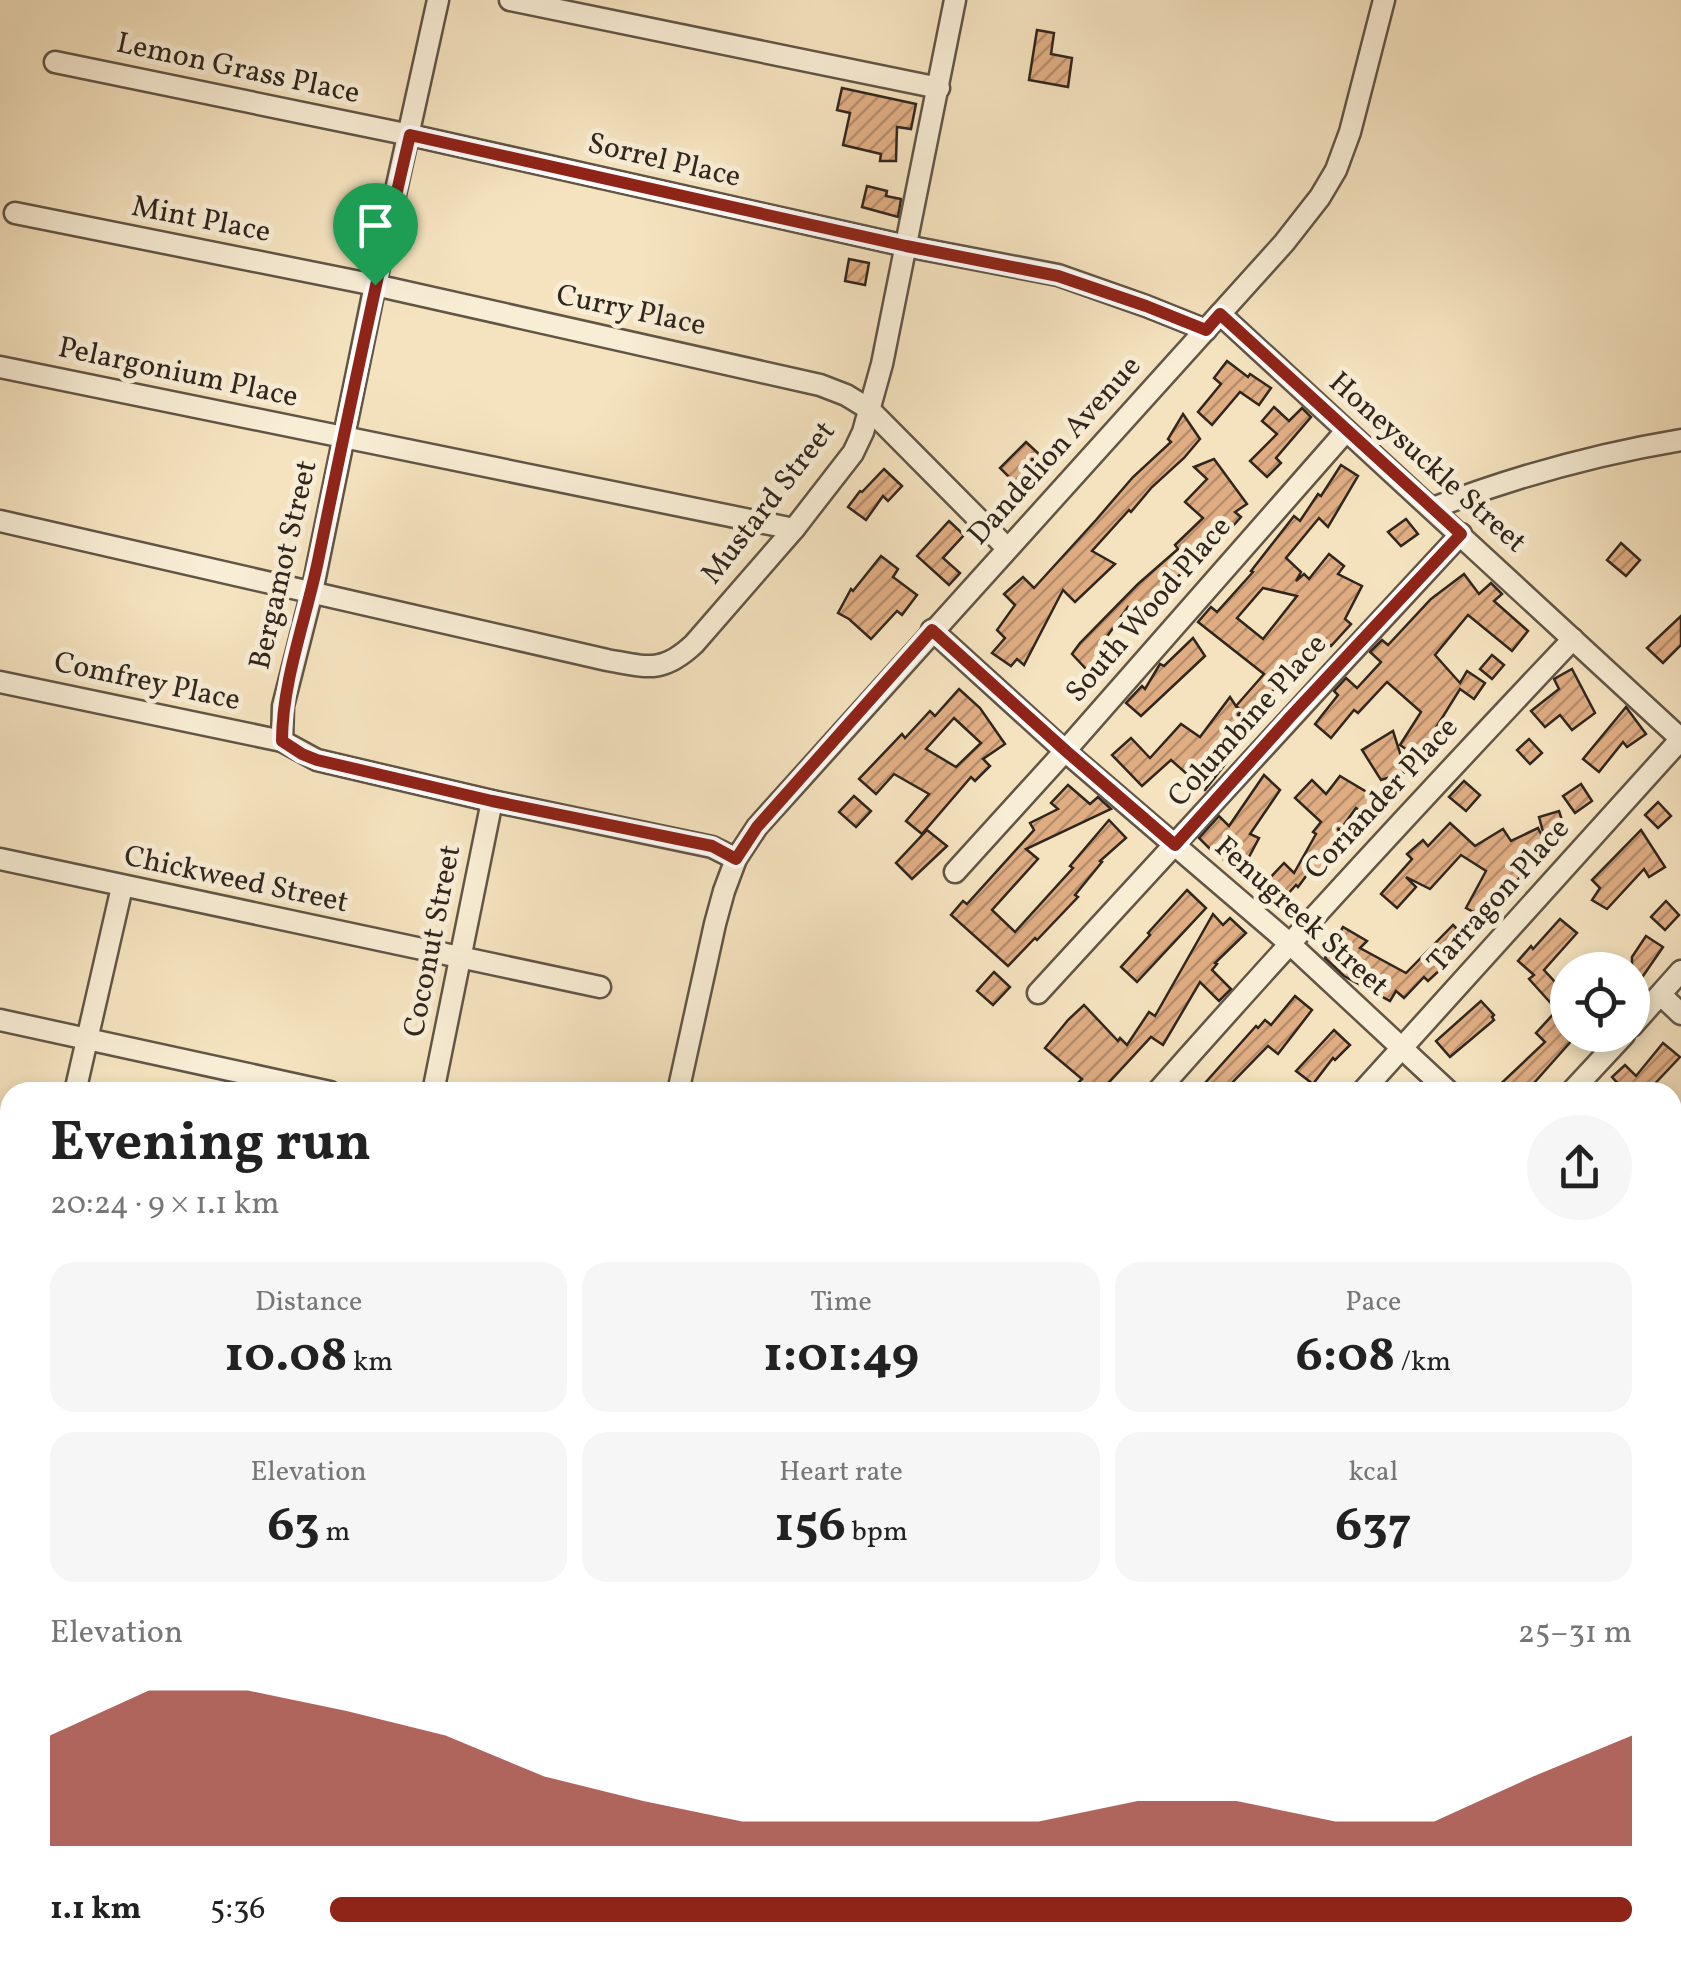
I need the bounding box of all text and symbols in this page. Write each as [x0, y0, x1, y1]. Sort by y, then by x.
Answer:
street label: Lemon Grass Place [113, 23, 363, 115]
street label: Sorrel Place [583, 123, 745, 199]
pin [333, 183, 418, 286]
street label: Mint Place [128, 186, 274, 254]
icon: arrive [348, 198, 403, 253]
street label: Curry Place [552, 275, 710, 347]
street label: Pelargonium Place [54, 327, 302, 419]
street label: Dandelion Avenue [958, 347, 1152, 555]
street label: Honeysuckle Street [1319, 363, 1535, 563]
street label: Mustard Street [692, 413, 846, 593]
street label: Bergamot Street [240, 456, 328, 674]
street label: South Wood Place [1056, 508, 1242, 712]
street label: Columbine Place [1159, 625, 1337, 817]
street label: Comfrey Place [50, 642, 244, 722]
street label: Coriander Place [1295, 708, 1469, 890]
street label: Tarragon Place [1418, 810, 1580, 982]
street label: Fenugreek Street [1205, 827, 1397, 1007]
street label: Chickweed Street [120, 836, 352, 924]
street label: Coconut Street [394, 841, 472, 1041]
map controls [1550, 952, 1650, 1052]
button: locate [1550, 952, 1650, 1052]
text: Evening run [50, 1107, 371, 1183]
button: share [1527, 1115, 1632, 1220]
text: 20:24 · 9 × 1.1 km [50, 1183, 280, 1227]
text: Distance [255, 1283, 362, 1322]
text: Time [810, 1283, 872, 1322]
text: Pace [1345, 1283, 1401, 1322]
text: 10.08 [224, 1322, 347, 1392]
text: 1:01:49 [763, 1322, 919, 1392]
text: 6:08 [1296, 1322, 1395, 1392]
text: km [347, 1343, 393, 1382]
text: /km [1395, 1343, 1451, 1382]
text: Elevation [250, 1453, 367, 1492]
text: Heart rate [779, 1453, 903, 1492]
text: kcal [1348, 1453, 1398, 1492]
text: 63 [267, 1492, 320, 1562]
text: 156 [774, 1492, 846, 1562]
text: 637 [1335, 1492, 1412, 1562]
text: m [320, 1513, 350, 1552]
text: bpm [846, 1513, 908, 1552]
text: Elevation [50, 1612, 183, 1656]
text: 25–31 m [1518, 1612, 1632, 1656]
text: 1.1 km [50, 1888, 142, 1932]
text: 5:36 [210, 1888, 266, 1932]

